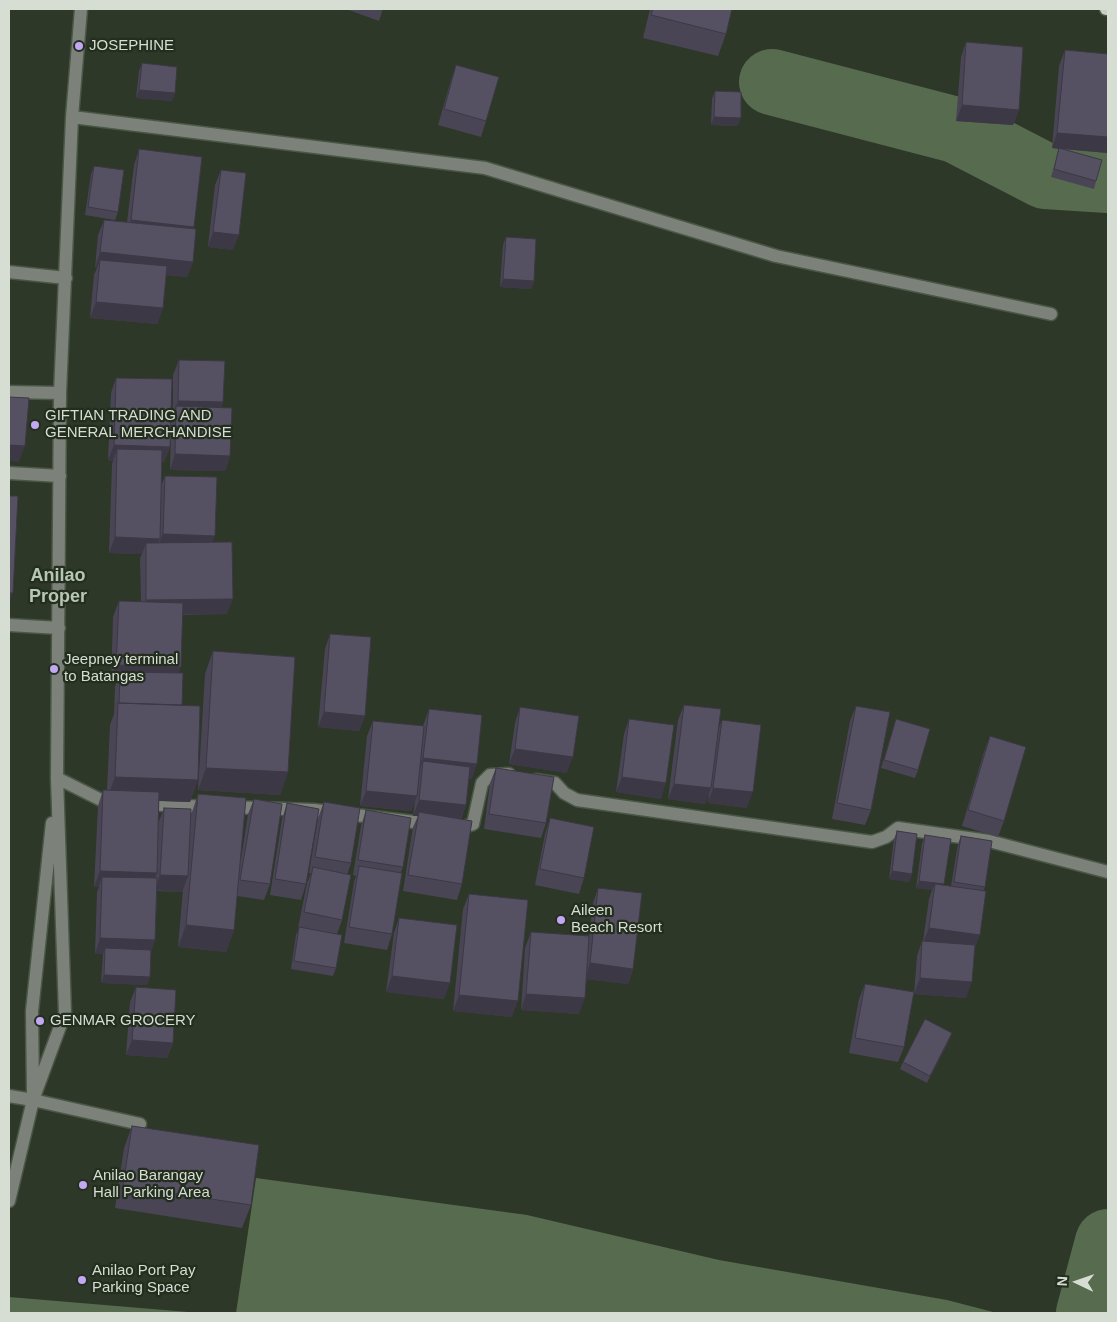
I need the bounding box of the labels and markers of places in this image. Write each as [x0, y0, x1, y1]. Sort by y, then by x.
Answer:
place label: JOSEPHINE [89, 37, 174, 55]
marker: JOSEPHINE [73, 40, 85, 52]
place label: GIFTIAN TRADING AND GENERAL MERCHANDISE [45, 407, 232, 442]
marker: GIFTIAN TRADING AND GENERAL MERCHANDISE [29, 419, 41, 431]
place label: Jeepney terminal to Batangas [64, 651, 178, 686]
marker: Jeepney terminal to Batangas [48, 663, 60, 675]
place label: Aileen Beach Resort [571, 902, 662, 937]
marker: Aileen Beach Resort [555, 914, 567, 926]
place label: GENMAR GROCERY [50, 1012, 196, 1030]
marker: GENMAR GROCERY [34, 1015, 46, 1027]
place label: Anilao Barangay Hall Parking Area [93, 1167, 210, 1202]
marker: Anilao Barangay Hall Parking Area [77, 1179, 89, 1191]
place label: Anilao Port Pay Parking Space [92, 1262, 195, 1297]
marker: Anilao Port Pay Parking Space [76, 1274, 88, 1286]

